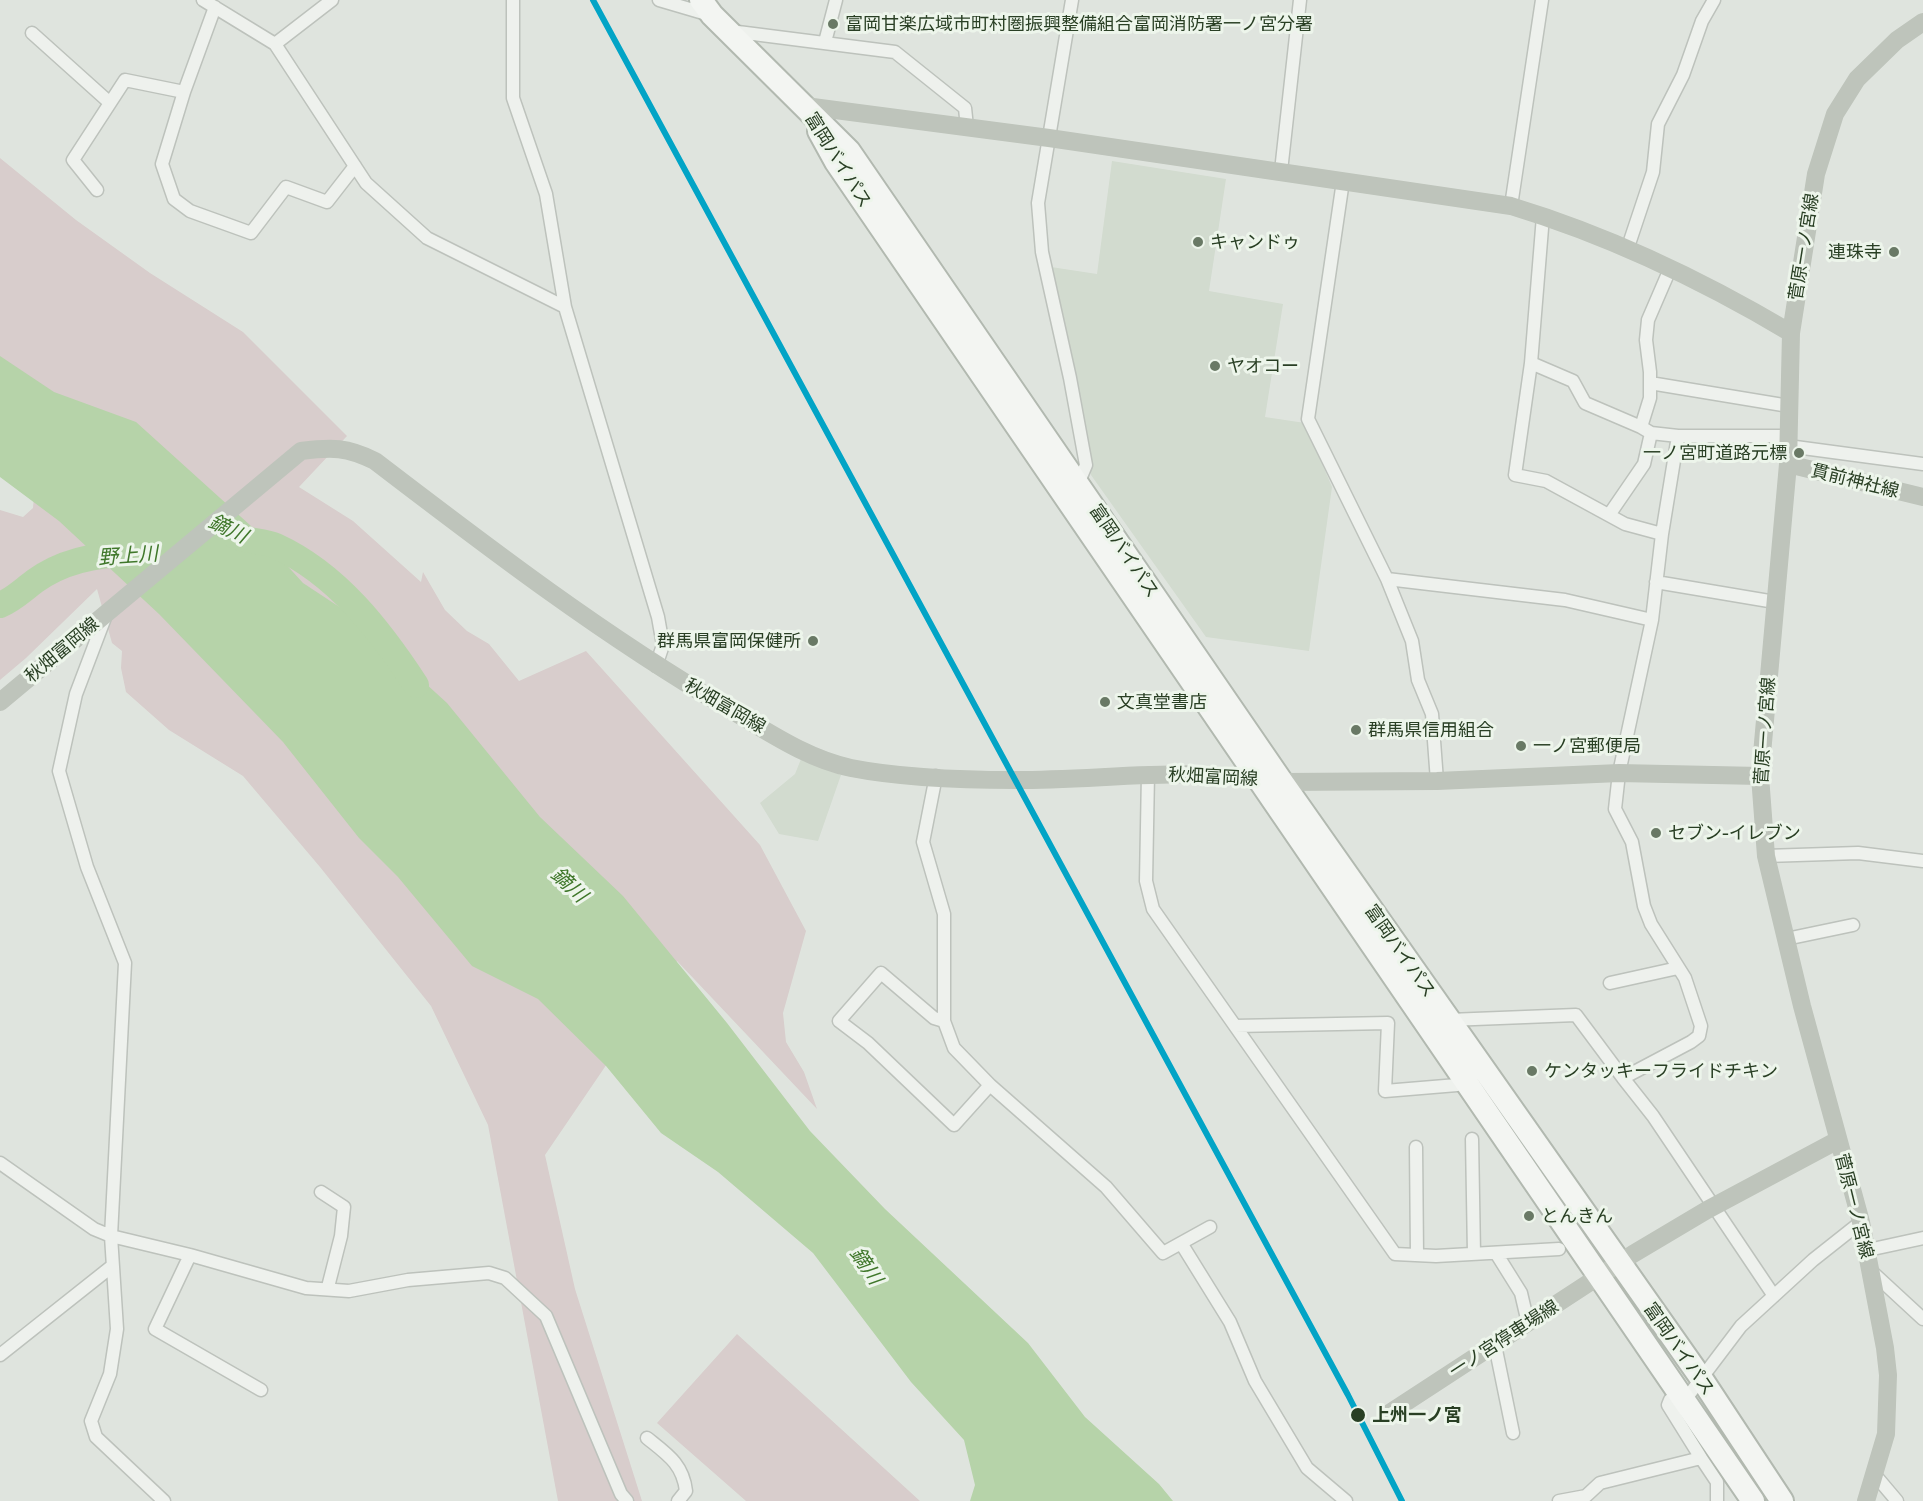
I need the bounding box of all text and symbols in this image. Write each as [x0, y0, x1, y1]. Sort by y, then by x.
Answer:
place label: 富岡甘楽広域市町村圏振興整備組合富岡消防署一ノ宮分署 [845, 13, 1313, 35]
marker: 富岡甘楽広域市町村圏振興整備組合富岡消防署一ノ宮分署 [826, 17, 840, 31]
street label: 富岡バイパス [800, 108, 876, 212]
street label: 菅原一ノ宮線 [1785, 192, 1823, 302]
place label: キャンドゥ [1210, 231, 1300, 253]
marker: キャンドゥ [1191, 235, 1205, 249]
place label: 連珠寺 [1828, 241, 1882, 263]
marker: 連珠寺 [1887, 245, 1901, 259]
place label: ヤオコー [1227, 355, 1299, 377]
marker: ヤオコー [1208, 359, 1222, 373]
place label: 一ノ宮町道路元標 [1643, 442, 1787, 464]
marker: 一ノ宮町道路元標 [1792, 446, 1806, 460]
street label: 貫前神社線 [1809, 460, 1901, 502]
street label: 富岡バイパス [1085, 500, 1163, 602]
water label: 鏑川 [205, 509, 251, 549]
water label: 野上川 [97, 542, 159, 570]
street label: 秋畑富岡線 [21, 613, 103, 687]
place label: 群馬県富岡保健所 [657, 630, 801, 652]
marker: 群馬県富岡保健所 [806, 634, 820, 648]
street label: 秋畑富岡線 [681, 674, 769, 738]
street label: 菅原一ノ宮線 [1750, 676, 1780, 786]
place label: 文真堂書店 [1117, 691, 1207, 713]
marker: 文真堂書店 [1098, 695, 1112, 709]
place label: 群馬県信用組合 [1368, 719, 1494, 741]
marker: 群馬県信用組合 [1349, 723, 1363, 737]
place label: 一ノ宮郵便局 [1533, 735, 1641, 757]
marker: 一ノ宮郵便局 [1514, 739, 1528, 753]
street label: 秋畑富岡線 [1167, 764, 1259, 790]
place label: セブン-イレブン [1668, 822, 1801, 844]
marker: セブン-イレブン [1649, 826, 1663, 840]
water label: 鏑川 [546, 863, 592, 907]
street label: 富岡バイパス [1360, 901, 1440, 1001]
place label: ケンタッキーフライドチキン [1544, 1060, 1778, 1082]
marker: ケンタッキーフライドチキン [1525, 1064, 1539, 1078]
street label: 菅原一ノ宮線 [1830, 1151, 1878, 1261]
place label: とんきん [1541, 1205, 1613, 1227]
marker: とんきん [1522, 1209, 1536, 1223]
water label: 鏑川 [845, 1243, 887, 1289]
street label: 一ノ宮停車場線 [1445, 1296, 1563, 1382]
street label: 富岡バイパス [1639, 1299, 1719, 1399]
place label: 上州一ノ宮 [1372, 1404, 1462, 1426]
marker: 上州一ノ宮 [1349, 1406, 1367, 1424]

